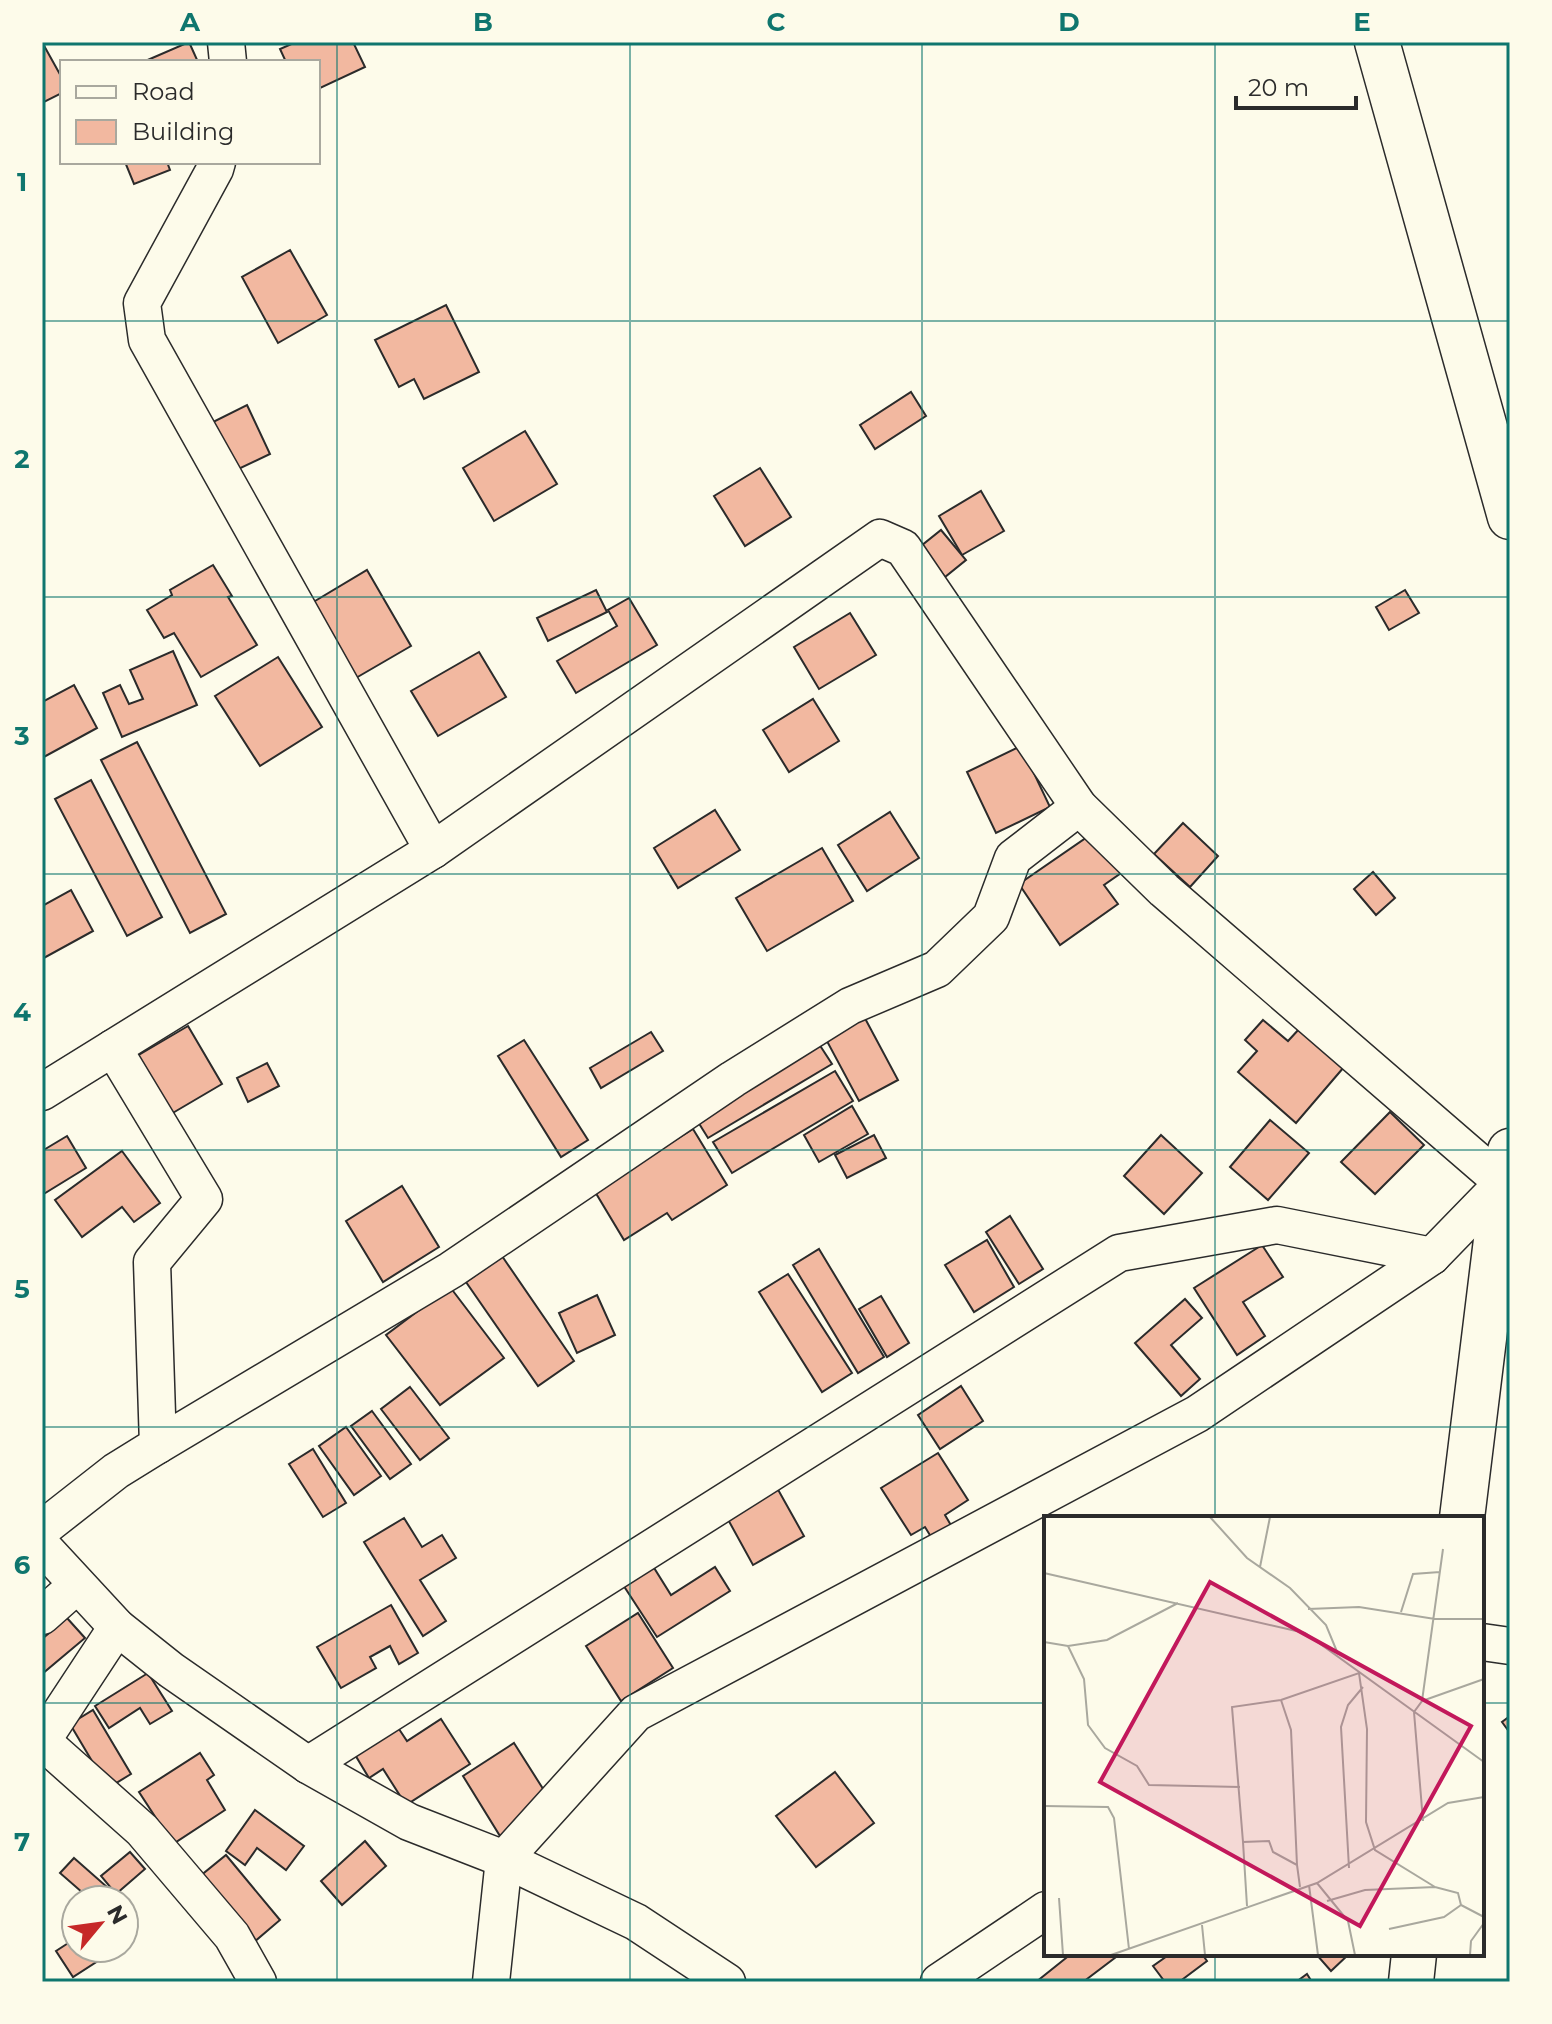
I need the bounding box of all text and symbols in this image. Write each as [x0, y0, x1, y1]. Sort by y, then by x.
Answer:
text: A [179, 6, 201, 38]
text: B [473, 6, 493, 38]
text: C [767, 6, 786, 38]
text: D [1058, 6, 1080, 38]
text: E [1353, 6, 1371, 38]
legend [60, 60, 320, 164]
scale bar [1236, 60, 1356, 110]
text: 20 m [1248, 73, 1309, 102]
text: Road [132, 77, 195, 106]
text: Building [132, 117, 235, 146]
text: 1 [17, 166, 27, 198]
text: 2 [14, 443, 30, 475]
text: 3 [13, 720, 30, 752]
text: 4 [13, 996, 31, 1028]
text: 5 [14, 1273, 30, 1305]
inset map [1044, 1516, 1484, 1956]
text: 6 [14, 1549, 31, 1581]
text: 7 [14, 1826, 30, 1858]
north arrow [60, 1884, 140, 1964]
text: N [101, 1900, 133, 1929]

